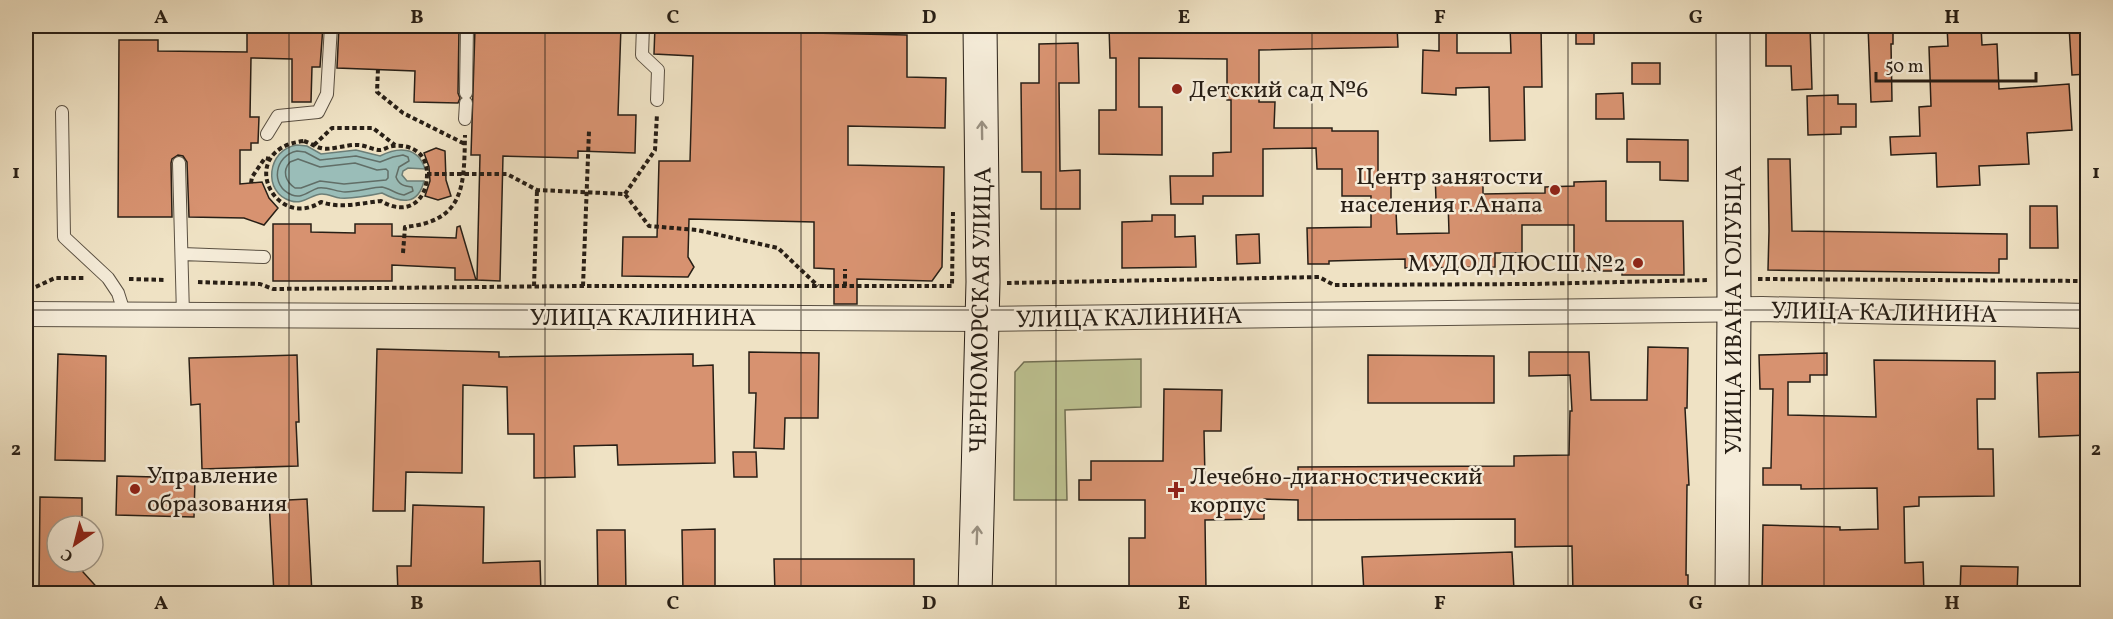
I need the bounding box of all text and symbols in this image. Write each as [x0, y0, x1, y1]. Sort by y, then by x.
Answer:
text: A [154, 4, 168, 32]
text: B [410, 4, 424, 32]
text: C [667, 4, 680, 32]
text: D [922, 4, 936, 32]
text: E [1178, 4, 1190, 32]
text: F [1434, 4, 1446, 32]
text: G [1689, 4, 1703, 32]
text: H [1944, 4, 1960, 32]
scale bar [1876, 45, 2036, 83]
text: 50 m [1885, 55, 1924, 80]
place label: Детский сад №6 [1189, 74, 1368, 108]
marker: Детский сад №6 [1170, 82, 1184, 96]
one-way arrow [976, 121, 987, 141]
text: 1 [12, 159, 20, 187]
text: 1 [2092, 159, 2100, 187]
place label: Центр занятости населения г.Анапа [1340, 161, 1543, 223]
street label: УЛИЦА ИВАНА ГОЛУБЦА [1718, 165, 1752, 455]
street label: ЧЕРНОМОРСКАЯ УЛИЦА [963, 166, 1002, 454]
marker: Центр занятости населения г.Анапа [1548, 183, 1562, 197]
place label: МУДОД ДЮСШ №2 [1407, 248, 1626, 282]
marker: МУДОД ДЮСШ №2 [1631, 256, 1645, 270]
street label: УЛИЦА КАЛИНИНА [1770, 295, 1998, 333]
street label: УЛИЦА КАЛИНИНА [1016, 300, 1243, 338]
street label: УЛИЦА КАЛИНИНА [530, 302, 756, 336]
text: 2 [11, 436, 21, 464]
text: 2 [2091, 436, 2101, 464]
place label: Управление образования [147, 460, 287, 522]
place label: Лечебно-диагностический корпус [1190, 461, 1483, 523]
marker: Лечебно-диагностический корпус [1167, 481, 1185, 499]
marker: Управление образования [128, 482, 142, 496]
north arrow [45, 514, 105, 574]
one-way arrow [971, 526, 983, 546]
text: С [57, 543, 78, 567]
text: A [154, 590, 168, 618]
text: B [410, 590, 424, 618]
text: C [667, 590, 680, 618]
text: D [922, 590, 936, 618]
text: E [1178, 590, 1190, 618]
text: F [1434, 590, 1446, 618]
text: G [1689, 590, 1703, 618]
text: H [1944, 590, 1960, 618]

